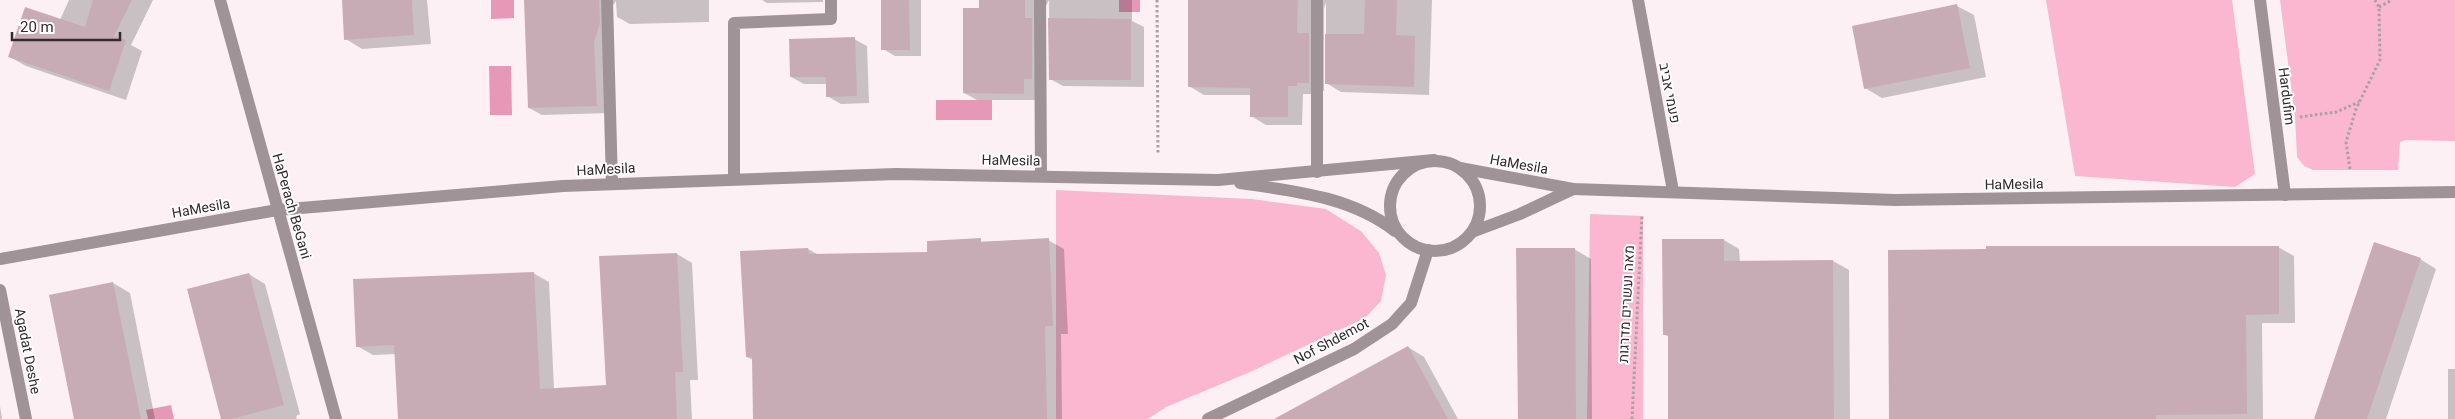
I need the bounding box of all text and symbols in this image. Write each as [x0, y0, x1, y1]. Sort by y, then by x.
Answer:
scale bar [12, 10, 120, 42]
text: 20 m [20, 18, 54, 36]
street label: פעמי אביב [1656, 61, 1684, 125]
street label: Hardufim [2276, 66, 2298, 126]
street label: HaPerach BeGani [269, 151, 315, 261]
street label: HaMesila [981, 151, 1041, 169]
street label: HaMesila [1489, 151, 1549, 177]
street label: HaMesila [576, 159, 636, 179]
street label: HaMesila [1984, 175, 2044, 193]
street label: HaMesila [171, 195, 231, 221]
street label: מאה ועשרים מדרגות [1615, 245, 1637, 363]
street label: Agadat Deshe [12, 307, 44, 395]
street label: Nof Shdemot [1291, 314, 1372, 367]

